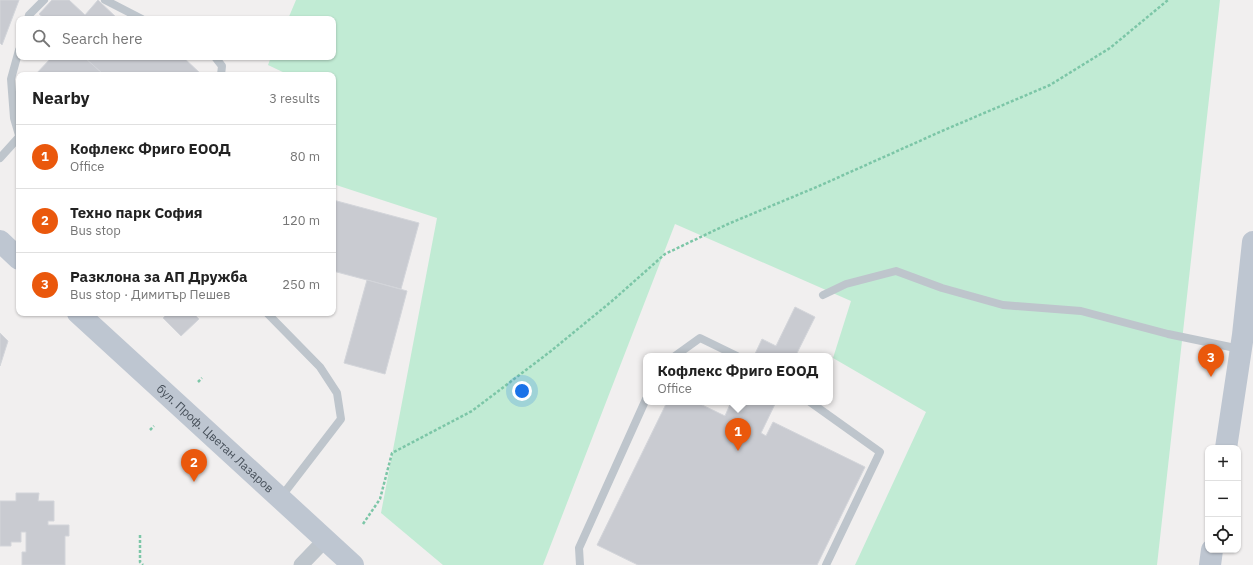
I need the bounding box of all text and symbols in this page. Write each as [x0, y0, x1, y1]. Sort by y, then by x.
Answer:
search box [16, 16, 336, 60]
icon: search [30, 27, 52, 49]
text: Search here [62, 29, 142, 48]
text: Nearby [32, 87, 90, 109]
text: 3 results [269, 90, 320, 107]
text: Кофлекс Фриго ЕООД [70, 139, 231, 158]
text: 1 [41, 148, 49, 165]
text: 80 m [290, 148, 320, 165]
text: Office [70, 158, 104, 175]
text: Техно парк София [70, 203, 203, 222]
text: 2 [41, 212, 49, 229]
text: 120 m [282, 212, 320, 229]
text: Bus stop [70, 222, 121, 239]
text: Разклона за АП Дружба [70, 267, 248, 286]
text: 3 [41, 276, 49, 293]
text: 250 m [282, 276, 320, 293]
text: Bus stop · Димитър Пешев [70, 286, 230, 303]
pin: 3 [1198, 344, 1224, 377]
popup [643, 353, 833, 405]
text: Кофлекс Фриго ЕООД [658, 361, 818, 380]
text: Office [658, 380, 692, 397]
street label: бул. Проф. Цветан Лазаров [154, 381, 277, 496]
your location [512, 381, 532, 401]
pin: 1 [725, 418, 751, 451]
map controls [1205, 445, 1241, 553]
button: + [1205, 445, 1241, 481]
pin: 2 [181, 449, 207, 482]
button: − [1205, 481, 1241, 517]
button: locate [1205, 517, 1241, 553]

